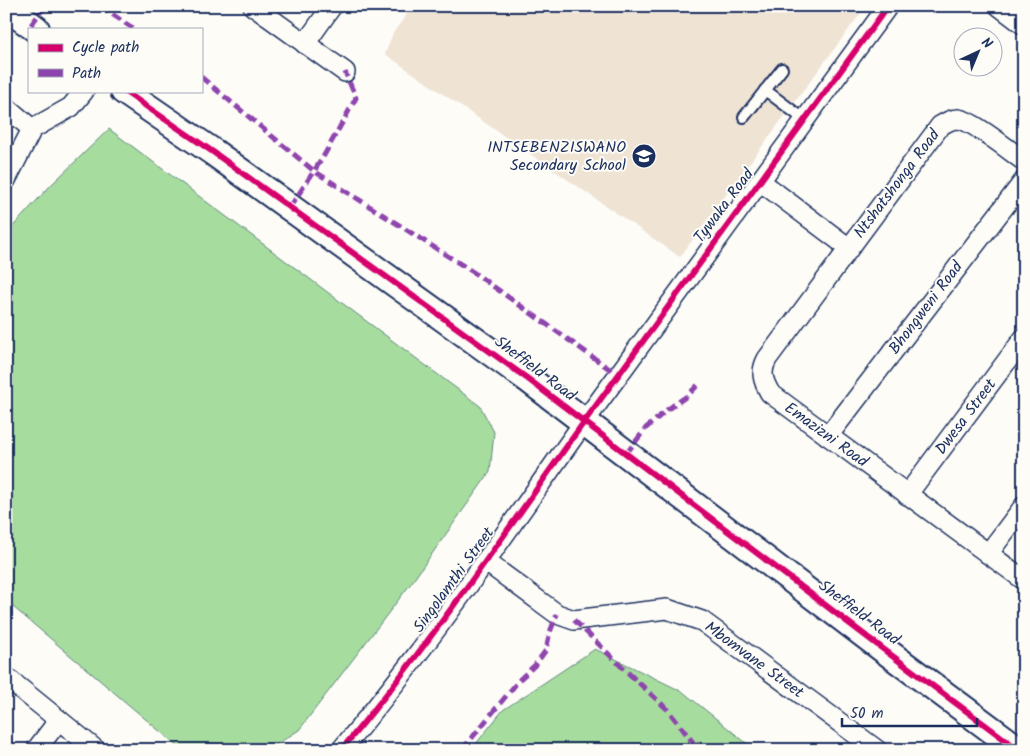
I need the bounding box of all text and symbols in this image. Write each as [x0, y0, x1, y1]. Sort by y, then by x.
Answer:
legend [28, 28, 202, 92]
north arrow [952, 28, 1002, 78]
text: N [976, 32, 997, 54]
text: Cycle path [72, 36, 139, 60]
text: Path [72, 62, 101, 86]
street label: Ntshatshonga Road [848, 123, 947, 244]
place label: INTSEBENZISWANO Secondary School [487, 135, 626, 178]
school or university icon: INTSEBENZISWANO Secondary School [631, 143, 657, 169]
street label: Tywaka Road [688, 163, 761, 249]
street label: Bhongweni Road [883, 255, 970, 360]
street label: Sheffield Road [489, 330, 582, 409]
street label: Dwesa Street [929, 373, 1003, 460]
street label: Emazizni Road [779, 396, 874, 475]
street label: Singolamthi Street [407, 521, 501, 638]
street label: Sheffield Road [813, 574, 906, 653]
street label: Mbomvane Street [699, 615, 810, 705]
scale bar [842, 696, 978, 728]
text: 50 m [850, 702, 884, 726]

